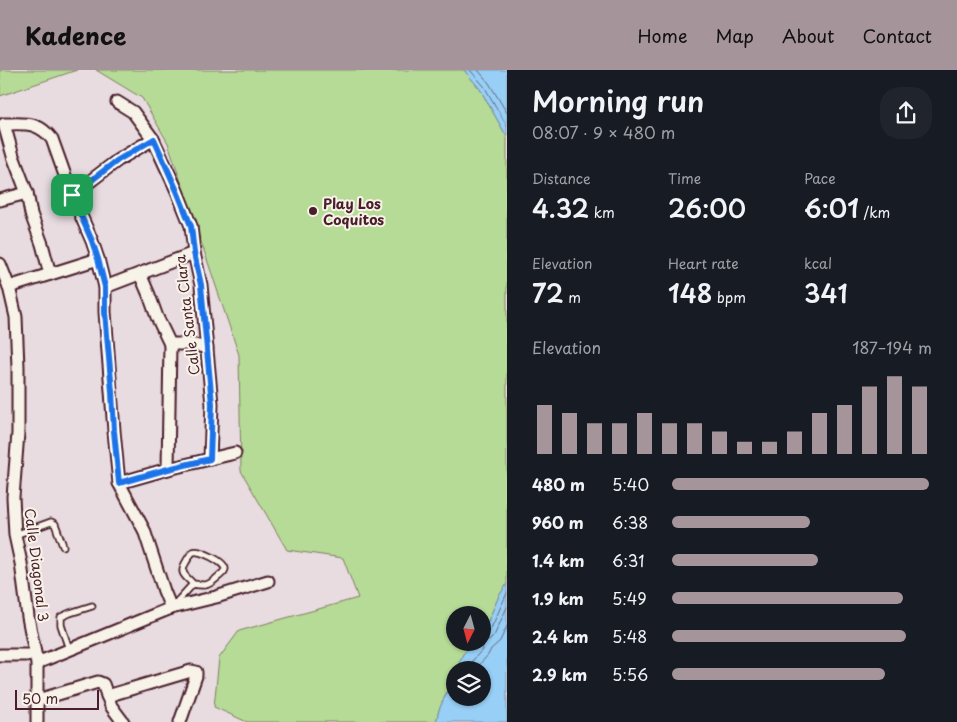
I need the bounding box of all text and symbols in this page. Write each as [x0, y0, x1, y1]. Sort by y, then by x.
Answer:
text: Kadence [25, 17, 126, 53]
text: Home [637, 22, 687, 49]
text: Map [715, 22, 754, 49]
text: About [782, 22, 834, 49]
text: Contact [862, 22, 932, 49]
text: Morning run [532, 79, 704, 122]
button: share [880, 87, 932, 139]
text: 08:07 · 9 × 480 m [532, 120, 675, 144]
text: Distance [532, 168, 591, 189]
text: Time [668, 168, 701, 189]
text: Pace [804, 168, 836, 189]
pin [51, 174, 93, 216]
icon: arrive [58, 181, 86, 209]
text: 4.32 [532, 189, 589, 227]
text: 26:00 [668, 189, 746, 227]
text: 6:01 [804, 189, 859, 227]
place label: Play Los Coquitos [323, 193, 384, 230]
text: km [589, 202, 615, 223]
text: /km [859, 202, 890, 223]
marker: Play Los Coquitos [307, 205, 319, 217]
street label: Calle Santa Clara [169, 253, 205, 376]
text: Elevation [532, 253, 592, 274]
text: Heart rate [668, 253, 739, 274]
text: kcal [804, 253, 832, 274]
text: 72 [532, 274, 564, 312]
text: 148 [668, 274, 712, 312]
text: 341 [804, 274, 848, 312]
text: m [564, 287, 581, 308]
text: bpm [712, 287, 746, 308]
text: Elevation [532, 335, 601, 359]
text: 187–194 m [852, 335, 932, 359]
text: 480 m [532, 472, 585, 496]
text: 5:40 [612, 472, 649, 496]
street label: Calle Diagonal 3 [20, 507, 54, 623]
text: 960 m [532, 510, 584, 534]
text: 6:38 [612, 510, 648, 534]
text: 1.4 km [532, 548, 584, 572]
text: 6:31 [612, 548, 645, 572]
text: 1.9 km [532, 586, 584, 610]
text: 5:49 [612, 586, 647, 610]
north arrow [446, 606, 491, 651]
map controls [446, 606, 491, 706]
text: 2.4 km [532, 624, 588, 648]
text: 5:48 [612, 624, 647, 648]
button: layers [446, 661, 491, 706]
text: 2.9 km [532, 662, 587, 686]
text: 5:56 [612, 662, 648, 686]
scale bar [15, 687, 99, 710]
text: 50 m [22, 688, 58, 709]

